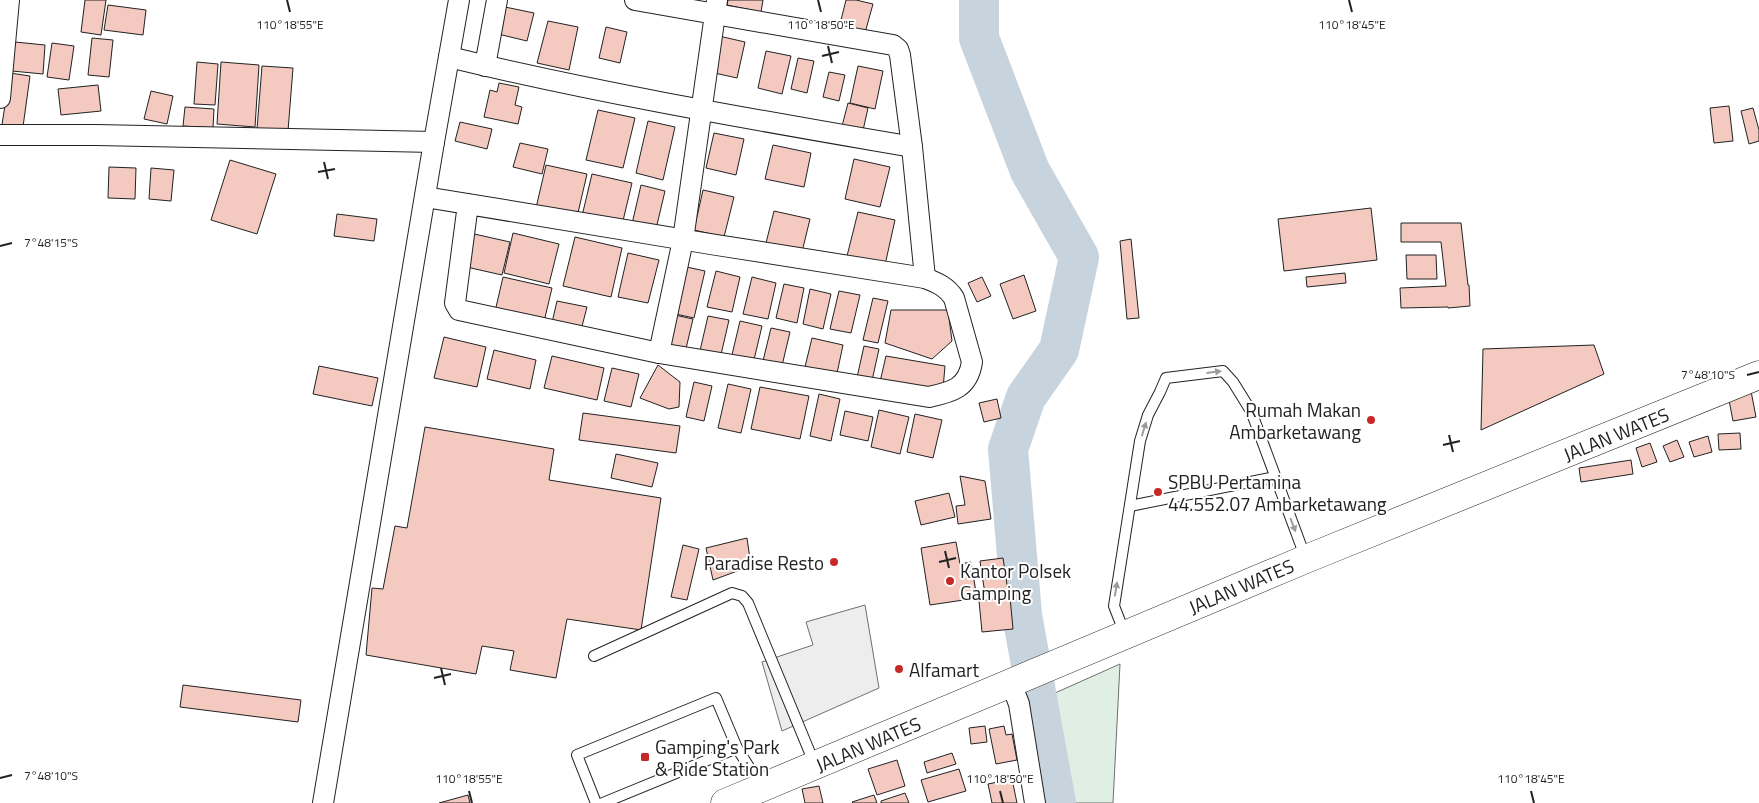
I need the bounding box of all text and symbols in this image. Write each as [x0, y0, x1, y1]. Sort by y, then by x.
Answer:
text: 110°18'55"E [256, 15, 324, 34]
text: 110°18'50"E [787, 15, 855, 34]
text: 110°18'45"E [1318, 15, 1386, 34]
text: 7°48'15"S [24, 233, 78, 252]
text: 7°48'10"S [1681, 365, 1735, 384]
one-way arrow [1206, 368, 1222, 376]
place label: Rumah Makan Ambarketawang [1229, 395, 1361, 446]
street label: JALAN WATES [1559, 400, 1673, 468]
marker: Rumah Makan Ambarketawang [1365, 414, 1377, 426]
one-way arrow [1140, 421, 1148, 436]
place label: SPBU Pertamina 44.552.07 Ambarketawang [1168, 467, 1387, 518]
marker: SPBU Pertamina 44.552.07 Ambarketawang [1152, 486, 1164, 498]
one-way arrow [1289, 518, 1297, 533]
place label: Paradise Resto [704, 548, 824, 577]
street label: JALAN WATES [1184, 551, 1298, 621]
marker: Paradise Resto [828, 556, 840, 568]
place label: Kantor Polsek Gamping [960, 556, 1071, 607]
marker: Kantor Polsek Gamping [944, 575, 956, 587]
one-way arrow [1113, 580, 1121, 596]
place label: Alfamart [909, 655, 979, 684]
marker: Alfamart [893, 663, 905, 675]
street label: JALAN WATES [811, 709, 925, 779]
place label: Gamping's Park & Ride Station [655, 732, 780, 783]
marker: Gamping's Park & Ride Station [639, 751, 651, 763]
text: 7°48'10"S [24, 766, 78, 785]
text: 110°18'55"E [435, 769, 503, 788]
text: 110°18'50"E [966, 769, 1034, 788]
text: 110°18'45"E [1497, 769, 1565, 788]

